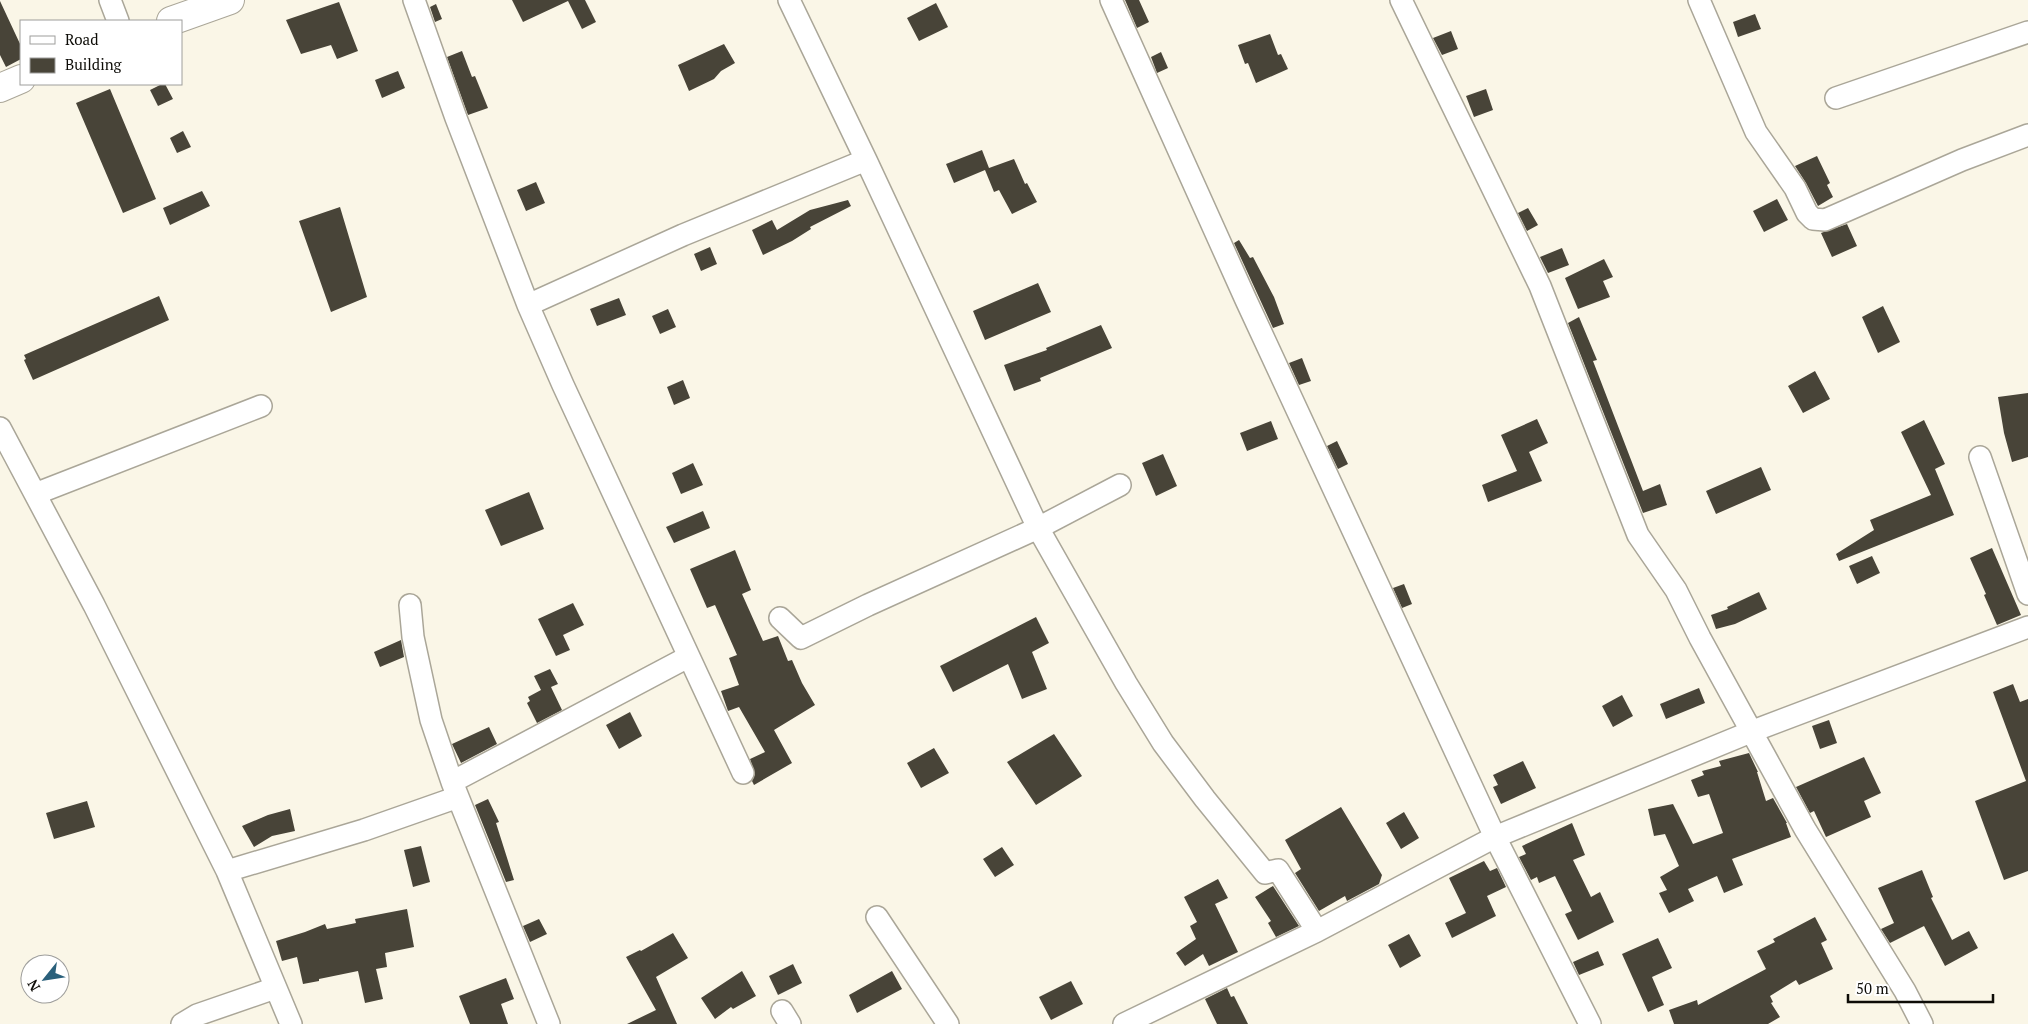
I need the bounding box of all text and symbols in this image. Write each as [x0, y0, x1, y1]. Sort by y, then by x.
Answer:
legend [20, 20, 182, 85]
text: Road [65, 29, 98, 49]
text: Building [65, 54, 123, 74]
north arrow [20, 954, 70, 1004]
scale bar [1848, 972, 1993, 1004]
text: N [22, 976, 44, 995]
text: 50 m [1856, 978, 1889, 998]

